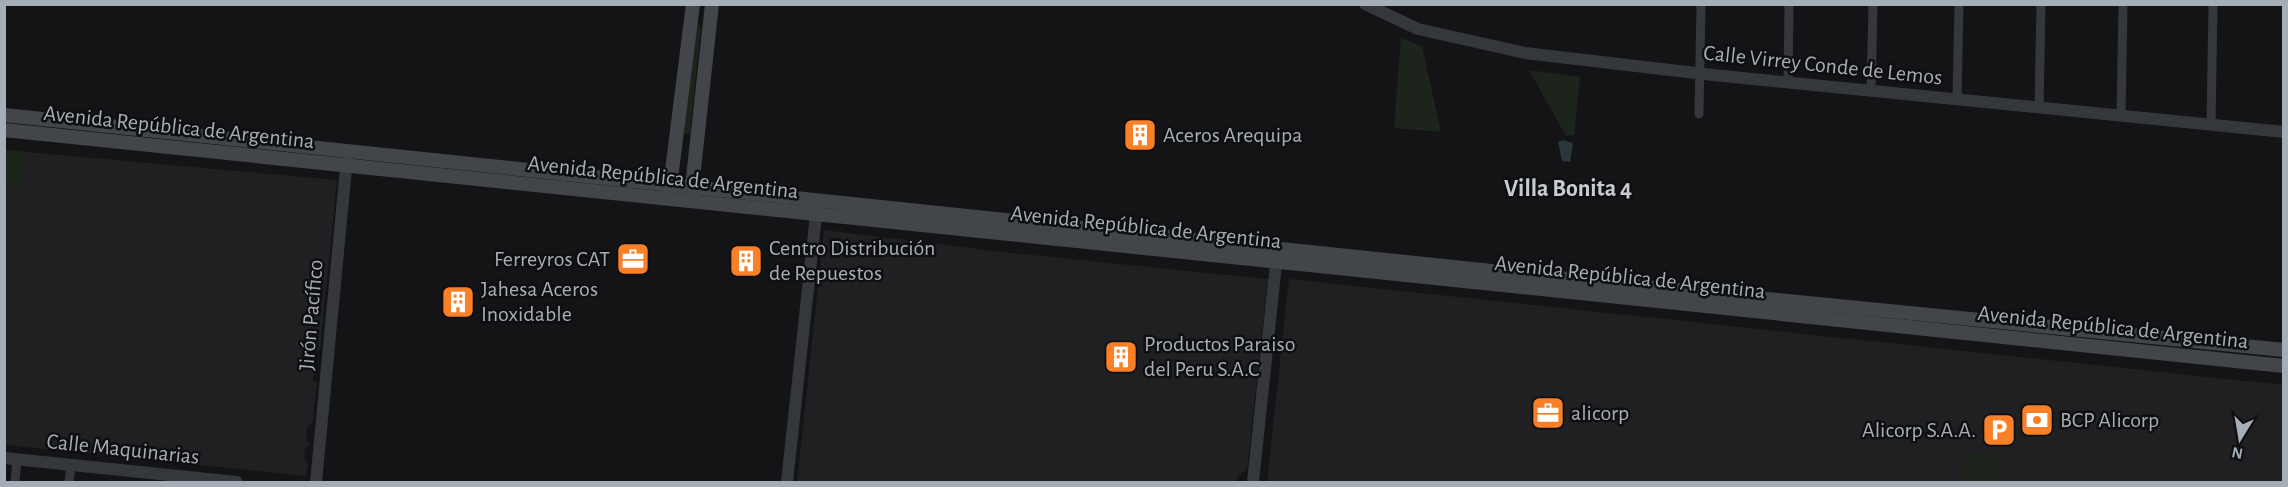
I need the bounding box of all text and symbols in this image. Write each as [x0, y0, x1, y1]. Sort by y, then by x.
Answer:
street label: Calle Virrey Conde de Lemos [1702, 42, 1944, 88]
street label: Avenida República de Argentina [42, 102, 316, 152]
building icon: Aceros Arequipa [1122, 117, 1158, 153]
place label: Aceros Arequipa [1163, 124, 1302, 146]
street label: Avenida República de Argentina [526, 152, 800, 202]
district label: Villa Bonita 4 [1504, 177, 1632, 201]
street label: Avenida República de Argentina [1009, 202, 1283, 252]
place label: Centro Distribución de Repuestos [769, 237, 935, 284]
office icon: Ferreyros CAT [615, 241, 651, 277]
building icon: Centro Distribución de Repuestos [728, 243, 764, 279]
place label: Ferreyros CAT [494, 248, 610, 270]
street label: Avenida República de Argentina [1493, 252, 1767, 302]
street label: Jirón Pacífico [295, 259, 327, 371]
place label: Jahesa Aceros Inoxidable [481, 278, 598, 325]
building icon: Jahesa Aceros Inoxidable [440, 284, 476, 320]
street label: Avenida República de Argentina [1976, 302, 2250, 352]
place label: Productos Paraiso del Peru S.A.C [1144, 333, 1296, 380]
building icon: Productos Paraiso del Peru S.A.C [1103, 339, 1139, 375]
office icon: alicorp [1530, 395, 1566, 431]
place label: alicorp [1571, 402, 1629, 424]
bank icon: BCP Alicorp [2019, 402, 2055, 438]
place label: BCP Alicorp [2060, 409, 2159, 431]
north arrow [2210, 409, 2270, 469]
parking icon: Alicorp S.A.A. [1981, 412, 2017, 448]
place label: Alicorp S.A.A. [1862, 419, 1976, 441]
street label: Calle Maquinarias [46, 430, 200, 468]
text: N [2230, 444, 2244, 462]

